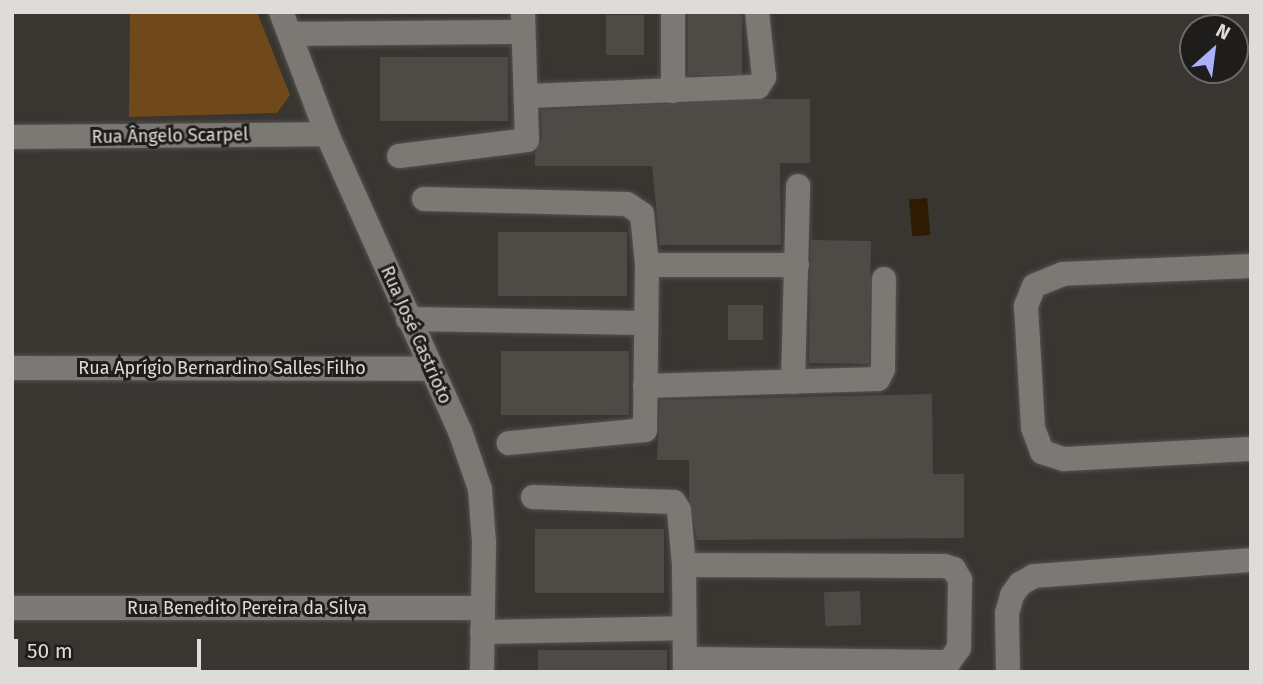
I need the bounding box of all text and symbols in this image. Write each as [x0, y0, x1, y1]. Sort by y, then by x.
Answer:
north arrow [1179, 14, 1249, 84]
text: N [1212, 19, 1234, 45]
street label: Rua Ângelo Scarpel [91, 124, 249, 148]
street label: Rua José Castrioto [376, 263, 456, 407]
street label: Rua Aprígio Bernardino Salles Filho [78, 357, 366, 379]
street label: Rua Benedito Pereira da Silva [127, 597, 367, 619]
scale bar [18, 624, 205, 668]
text: 50 m [27, 638, 73, 664]

